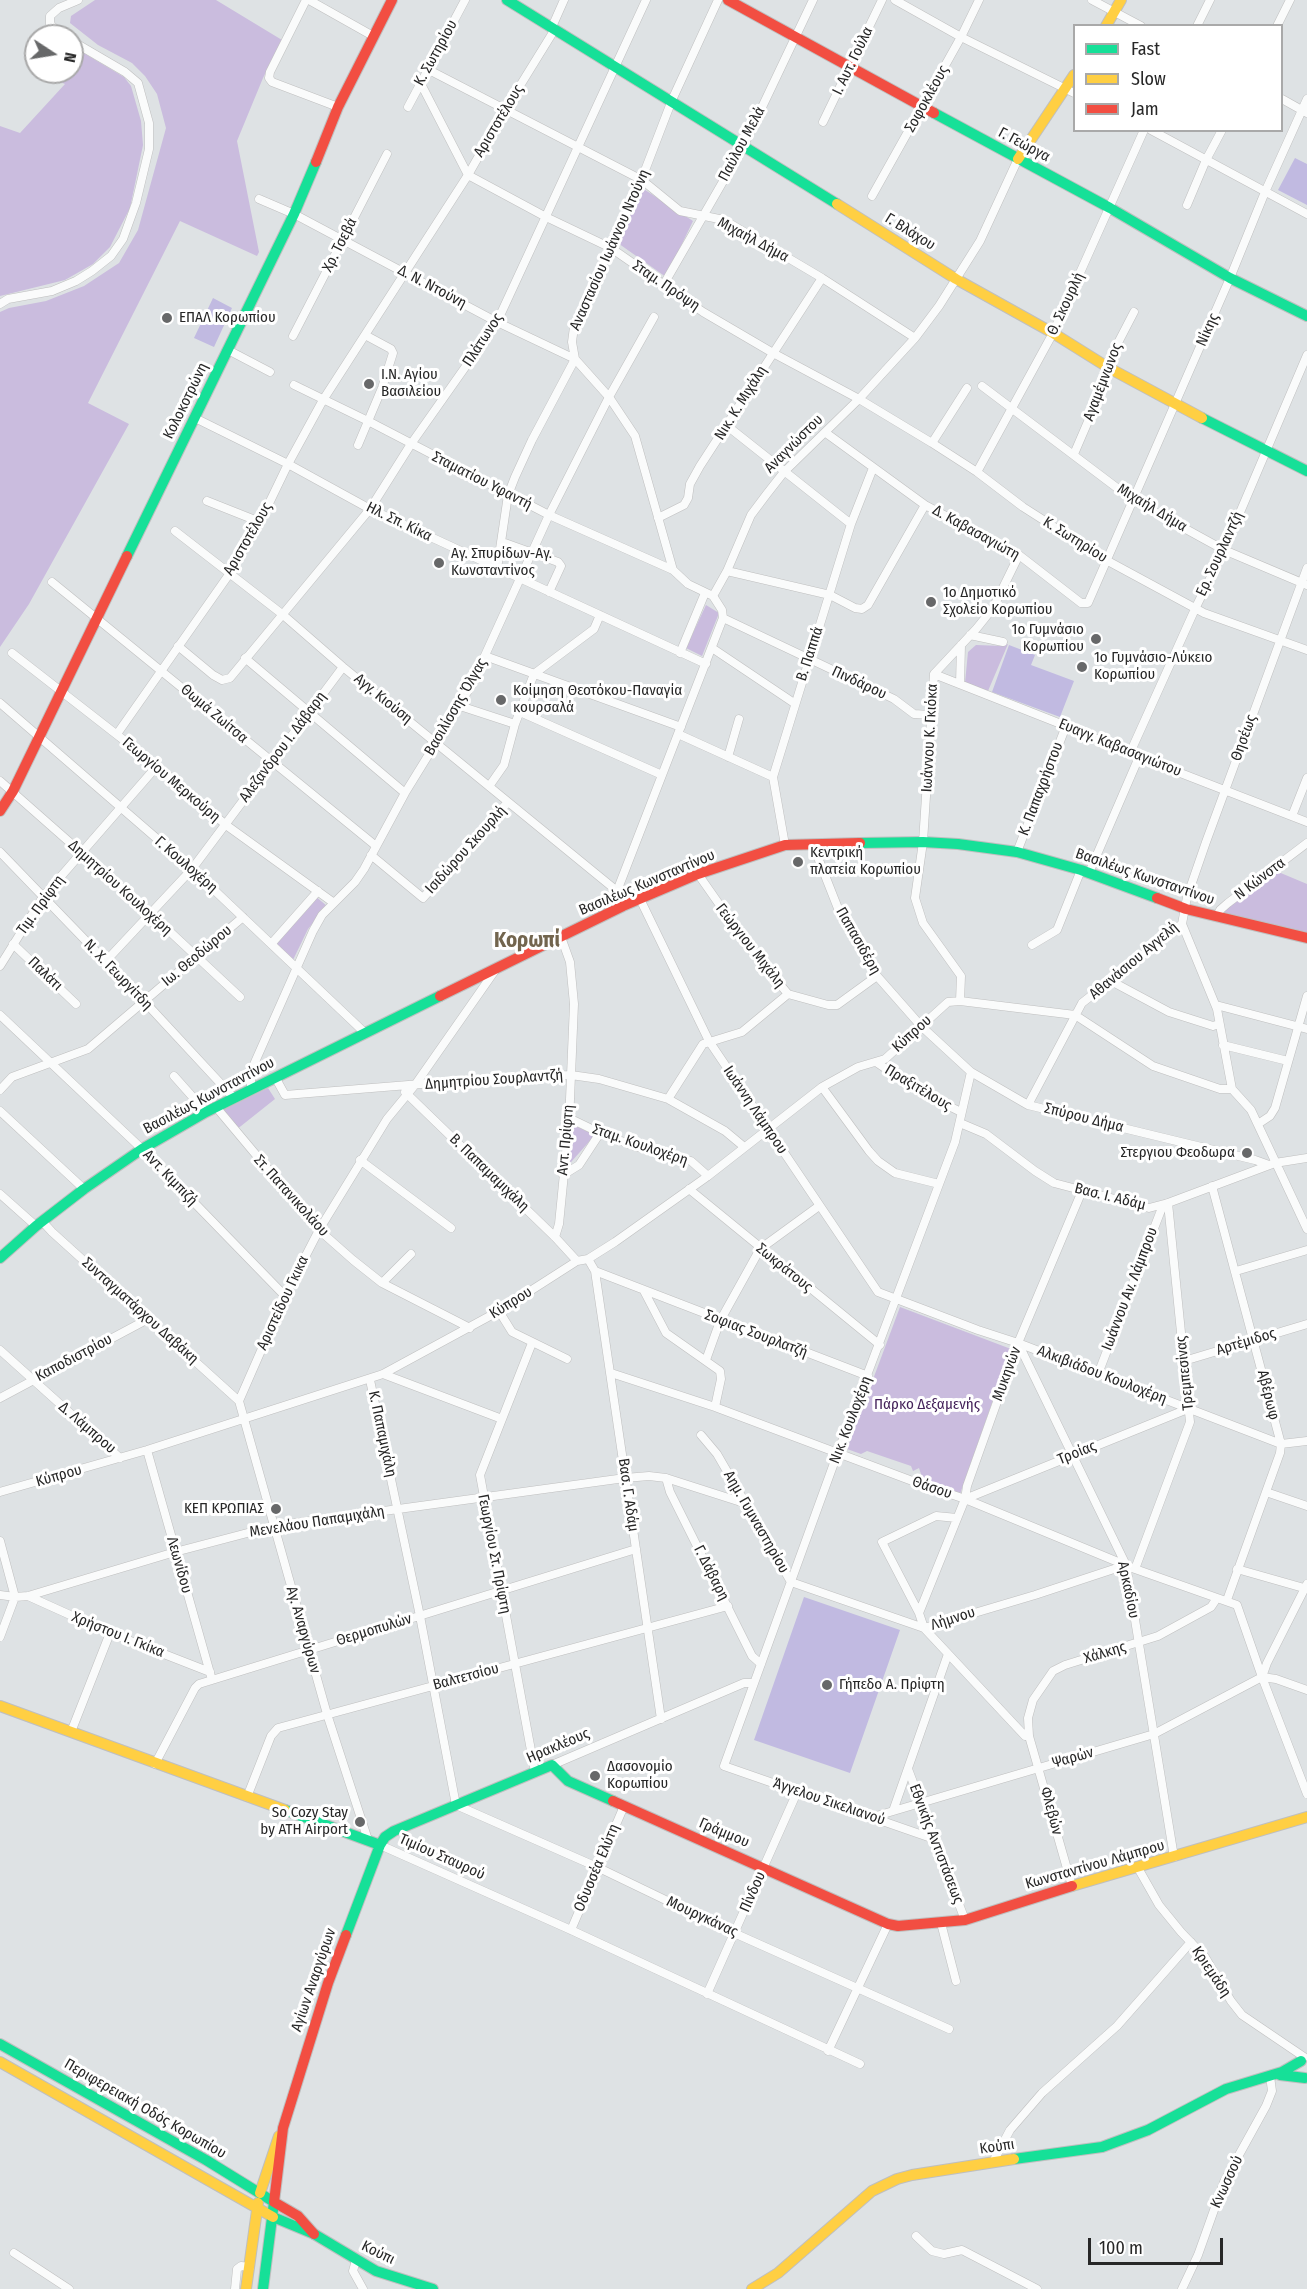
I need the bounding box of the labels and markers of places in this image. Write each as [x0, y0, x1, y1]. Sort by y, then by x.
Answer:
place label: ΕΠΑΛ Κορωπίου [179, 309, 276, 327]
marker: ΕΠΑΛ Κορωπίου [160, 311, 174, 325]
place label: Ι.Ν. Αγίου Βασιλείου [381, 366, 441, 401]
marker: Ι.Ν. Αγίου Βασιλείου [362, 377, 376, 391]
place label: Αγ. Σπυρίδων-Αγ. Κωνσταντίνος [451, 545, 552, 580]
marker: Αγ. Σπυρίδων-Αγ. Κωνσταντίνος [432, 556, 446, 570]
place label: 1ο Δημοτικό Σχολείο Κορωπίου [943, 584, 1053, 619]
marker: 1ο Δημοτικό Σχολείο Κορωπίου [924, 595, 938, 609]
place label: 1ο Γυμνάσιο Κορωπίου [1012, 621, 1084, 656]
marker: 1ο Γυμνάσιο Κορωπίου [1089, 632, 1103, 646]
place label: 1ο Γυμνάσιο-Λύκειο Κορωπίου [1094, 649, 1212, 684]
marker: 1ο Γυμνάσιο-Λύκειο Κορωπίου [1075, 660, 1089, 674]
place label: Κοίμηση Θεοτόκου-Παναγία κουρσαλά [513, 682, 682, 717]
marker: Κοίμηση Θεοτόκου-Παναγία κουρσαλά [494, 693, 508, 707]
place label: Κεντρική πλατεία Κορωπίου [810, 844, 921, 879]
marker: Κεντρική πλατεία Κορωπίου [791, 855, 805, 869]
place label: Στεργιου Φεοδωρα [1121, 1144, 1235, 1162]
marker: Στεργιου Φεοδωρα [1240, 1146, 1254, 1160]
place label: ΚΕΠ ΚΡΩΠΙΑΣ [184, 1500, 264, 1518]
marker: ΚΕΠ ΚΡΩΠΙΑΣ [269, 1502, 283, 1516]
place label: Γήπεδο Α. Πρίφτη [839, 1676, 945, 1694]
marker: Γήπεδο Α. Πρίφτη [820, 1678, 834, 1692]
place label: Δασονομίο Κορωπίου [607, 1758, 673, 1793]
marker: Δασονομίο Κορωπίου [588, 1769, 602, 1783]
place label: So Cozy Stay by ATH Airport [260, 1804, 348, 1839]
marker: So Cozy Stay by ATH Airport [353, 1815, 367, 1829]

